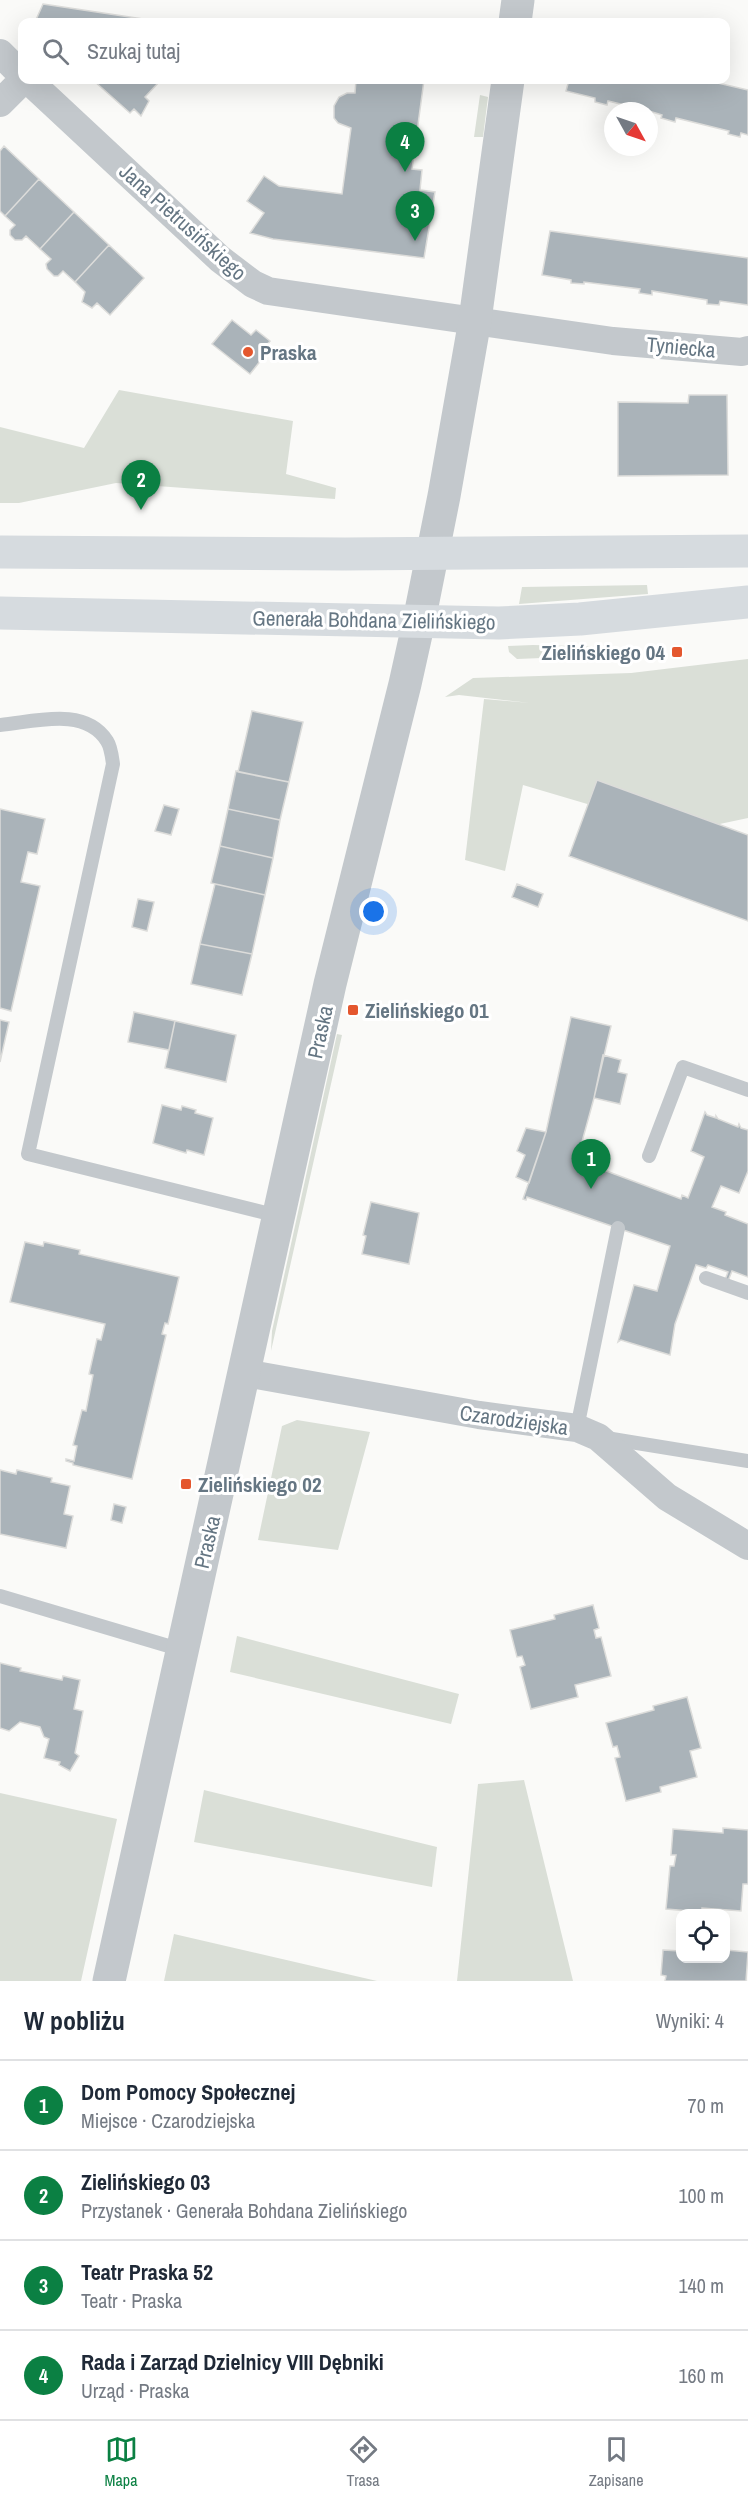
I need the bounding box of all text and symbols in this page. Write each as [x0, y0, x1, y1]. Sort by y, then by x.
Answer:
search box [18, 18, 730, 84]
icon: search [39, 35, 72, 68]
text: Szukaj tutaj [87, 36, 180, 66]
north arrow [604, 102, 658, 156]
pin: 4 [386, 122, 424, 172]
street label: Jana Pietrusińskiego [113, 157, 253, 287]
pin: 3 [396, 192, 434, 241]
street label: Tyniecka [645, 330, 717, 364]
place label: Praska [260, 338, 317, 367]
marker: Praska [241, 345, 255, 359]
pin: 2 [122, 460, 160, 510]
street label: Generała Bohdana Zielińskiego [252, 603, 496, 637]
place label: Zielińskiego 04 [542, 638, 665, 667]
marker: Zielińskiego 04 [670, 645, 684, 659]
your location [359, 897, 388, 926]
place label: Zielińskiego 01 [365, 996, 489, 1025]
street label: Praska [300, 1002, 340, 1061]
marker: Zielińskiego 01 [346, 1003, 360, 1017]
pin: 1 [572, 1140, 610, 1189]
street label: Czarodziejska [458, 1398, 570, 1442]
place label: Zielińskiego 02 [198, 1470, 321, 1499]
marker: Zielińskiego 02 [179, 1477, 193, 1491]
street label: Praska [187, 1512, 227, 1571]
map controls [676, 1909, 730, 1963]
button: locate [676, 1909, 730, 1963]
text: W pobliżu [24, 2003, 125, 2038]
text: Wyniki: 4 [656, 2007, 724, 2034]
text: Dom Pomocy Społecznej [81, 2077, 296, 2107]
text: 1 [39, 2092, 48, 2119]
text: 70 m [688, 2092, 724, 2119]
text: Miejsce · Czarodziejska [81, 2107, 255, 2134]
text: Zielińskiego 03 [81, 2167, 210, 2197]
text: 2 [39, 2182, 48, 2209]
text: 100 m [678, 2182, 724, 2209]
text: Przystanek · Generała Bohdana Zielińskiego [81, 2197, 407, 2224]
text: Teatr Praska 52 [81, 2257, 213, 2287]
text: 3 [39, 2272, 48, 2299]
text: 140 m [678, 2272, 724, 2299]
text: Teatr · Praska [81, 2287, 182, 2314]
text: Rada i Zarząd Dzielnicy VIII Dębniki [81, 2347, 384, 2377]
text: 4 [39, 2362, 48, 2389]
text: 160 m [678, 2362, 724, 2389]
text: Urząd · Praska [81, 2377, 189, 2404]
tab: Mapa [105, 2433, 138, 2491]
tab: Trasa [347, 2433, 380, 2491]
tab: Zapisane [589, 2433, 643, 2491]

